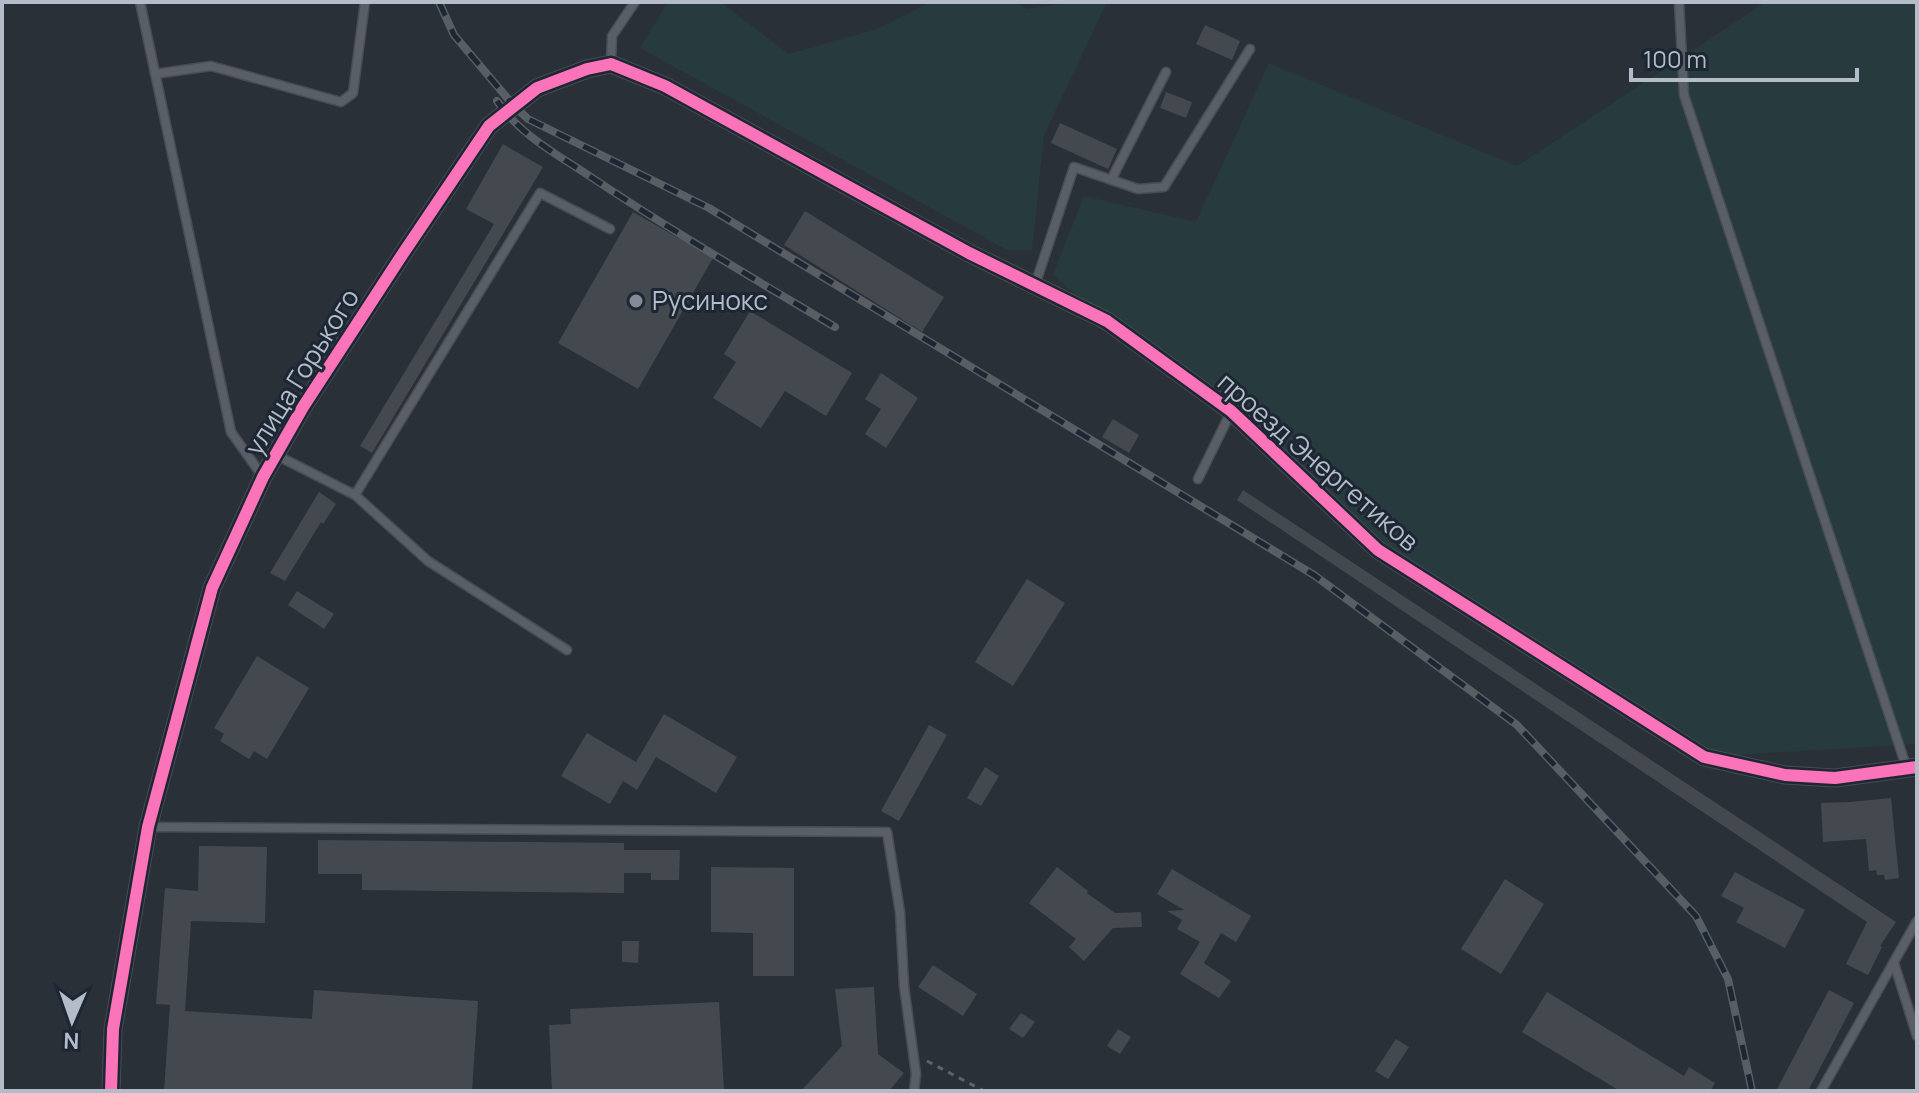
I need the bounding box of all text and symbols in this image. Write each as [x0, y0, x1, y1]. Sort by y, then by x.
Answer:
scale bar [1631, 32, 1857, 82]
text: 100 m [1643, 42, 1707, 75]
street label: улица Горького [235, 281, 367, 462]
place label: Русинокс [652, 282, 768, 318]
marker: Русинокс [627, 292, 645, 310]
street label: проезд Энергетиков [1210, 364, 1427, 559]
north arrow [32, 981, 112, 1061]
text: N [63, 1026, 80, 1056]

